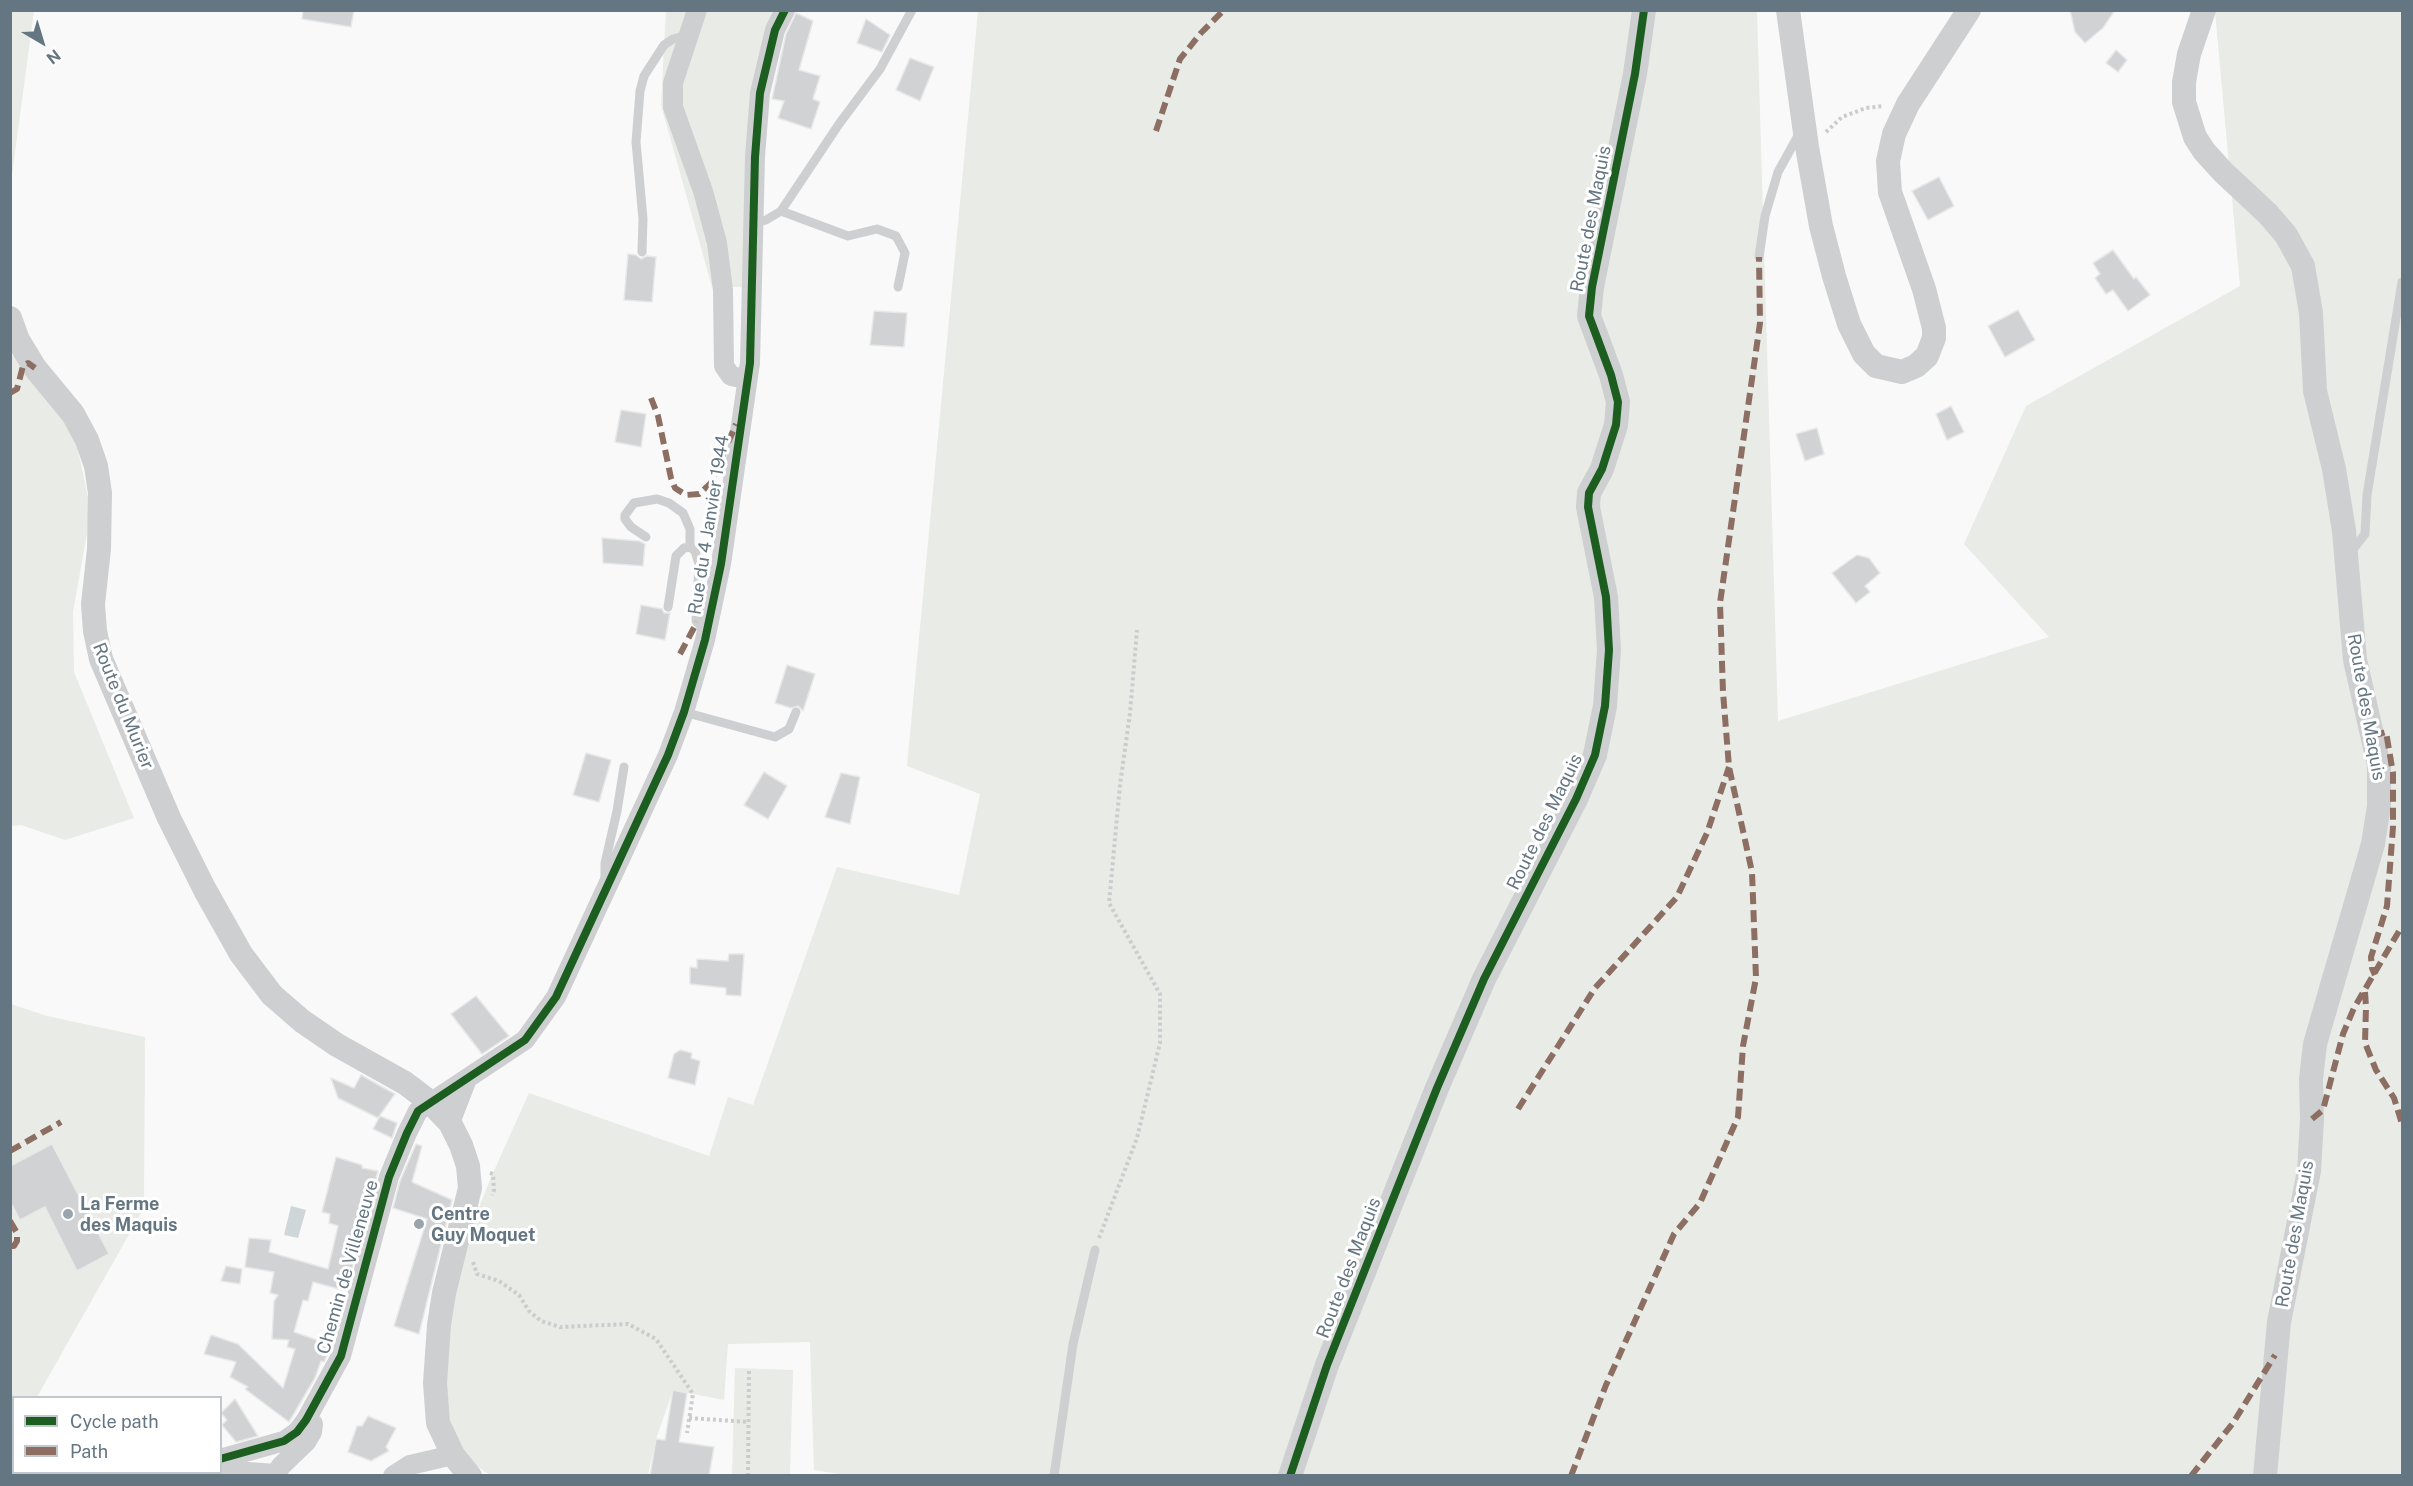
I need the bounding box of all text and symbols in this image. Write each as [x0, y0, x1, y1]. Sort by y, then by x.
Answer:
north arrow [12, 12, 72, 72]
text: N [43, 45, 64, 68]
street label: Route des Maquis [1566, 144, 1616, 294]
street label: Rue du 4 Janvier 1944 [684, 434, 734, 616]
street label: Route des Maquis [2342, 632, 2390, 782]
street label: Route du Murier [88, 640, 158, 772]
street label: Route des Maquis [1503, 750, 1587, 894]
street label: Route des Maquis [2271, 1159, 2319, 1309]
street label: Chemin de Villeneuve [313, 1177, 383, 1357]
place label: La Ferme des Maquis [80, 1193, 178, 1236]
street label: Route des Maquis [1312, 1195, 1386, 1341]
place label: Centre Guy Moquet [431, 1203, 535, 1246]
marker: La Ferme des Maquis [61, 1207, 75, 1221]
marker: Centre Guy Moquet [412, 1217, 426, 1231]
legend [12, 1396, 222, 1474]
text: Cycle path [70, 1411, 159, 1432]
text: Path [70, 1441, 108, 1462]

